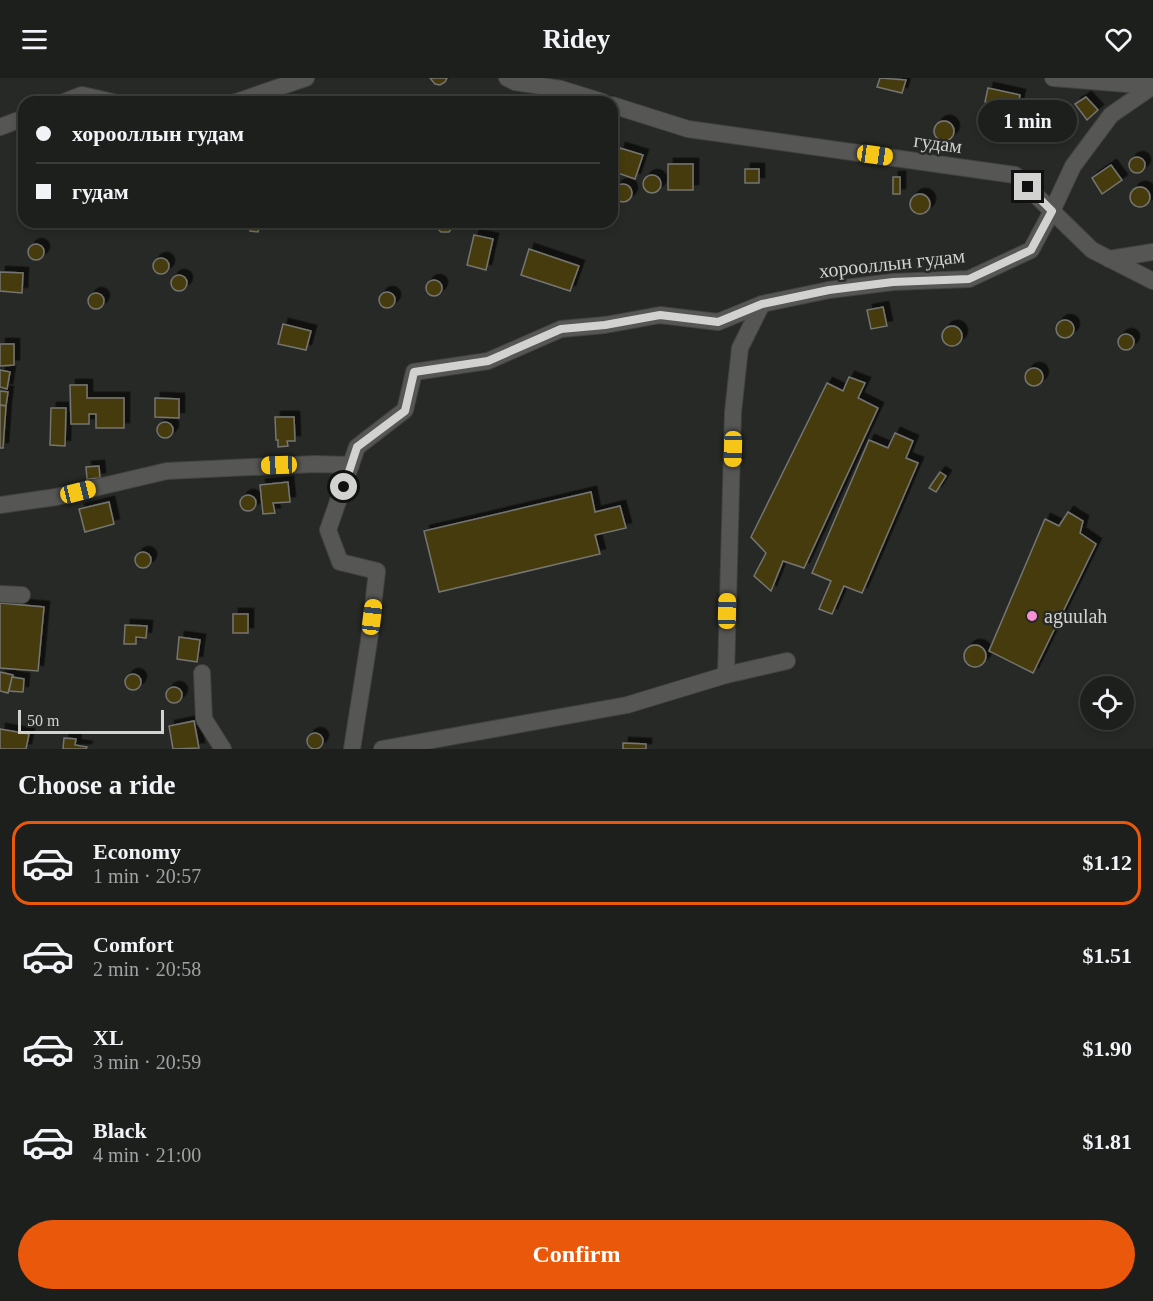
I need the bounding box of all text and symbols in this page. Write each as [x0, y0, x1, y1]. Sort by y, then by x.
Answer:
icon: menu [18, 23, 51, 56]
icon: heart [1102, 23, 1135, 56]
text: Ridey [543, 24, 610, 54]
callout: 1 min [978, 100, 1078, 142]
text: 1 min [1003, 110, 1052, 132]
text: хорооллын гудам [72, 121, 244, 146]
street label: гудам [912, 129, 964, 158]
car [856, 144, 894, 166]
route end [1014, 173, 1041, 200]
text: гудам [72, 179, 129, 204]
street label: хорооллын гудам [818, 244, 967, 283]
car [724, 431, 742, 467]
car [261, 455, 297, 475]
route start [330, 473, 357, 500]
car [58, 479, 98, 505]
car [718, 593, 736, 629]
car [361, 598, 383, 636]
place label: aguulah [1044, 605, 1107, 628]
marker: aguulah [1025, 609, 1039, 623]
map controls [1080, 676, 1134, 730]
button: locate [1080, 676, 1134, 730]
scale bar [18, 707, 164, 734]
text: 50 m [27, 712, 59, 729]
text: Choose a ride [18, 770, 176, 800]
icon: car [21, 836, 75, 890]
text: Economy [93, 839, 181, 864]
text: $1.12 [1083, 850, 1132, 875]
text: 1 min · 20:57 [93, 865, 201, 887]
icon: car [21, 929, 75, 983]
text: Comfort [93, 932, 174, 957]
text: $1.51 [1083, 943, 1132, 968]
text: 2 min · 20:58 [93, 958, 201, 980]
icon: car [21, 1022, 75, 1076]
text: XL [93, 1025, 124, 1050]
text: $1.90 [1083, 1036, 1132, 1061]
text: 3 min · 20:59 [93, 1051, 201, 1073]
icon: car [21, 1115, 75, 1169]
text: Black [93, 1118, 147, 1143]
text: $1.81 [1083, 1129, 1132, 1154]
text: 4 min · 21:00 [93, 1144, 201, 1166]
button: Confirm [18, 1220, 1135, 1289]

